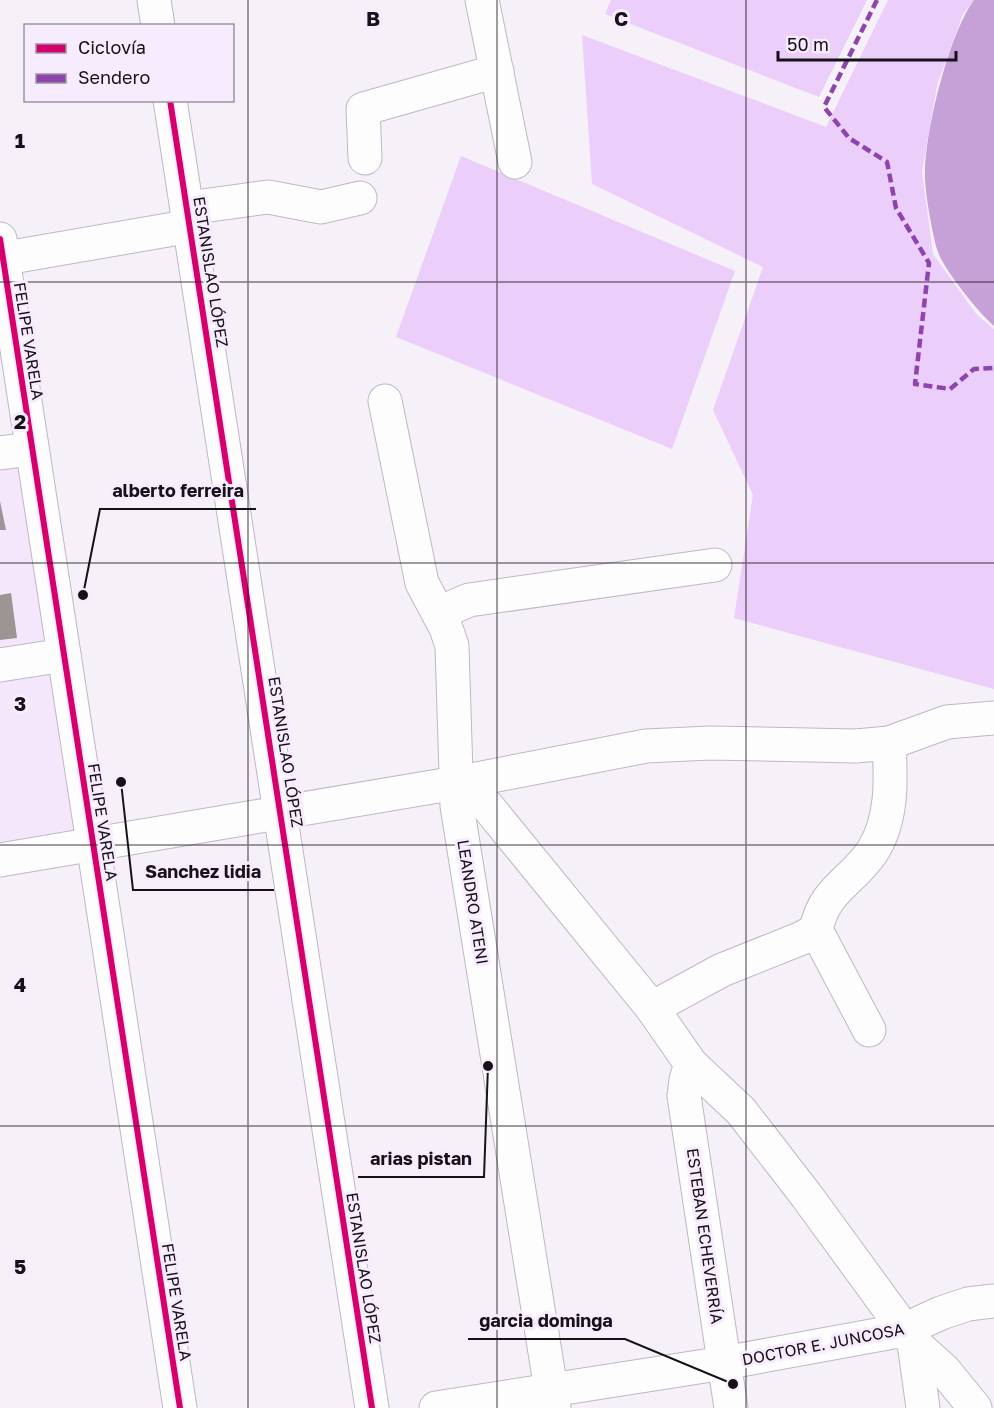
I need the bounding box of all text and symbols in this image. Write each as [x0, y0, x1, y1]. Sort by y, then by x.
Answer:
text: B [366, 6, 380, 30]
text: C [614, 6, 628, 30]
legend [24, 24, 234, 102]
scale bar [778, 24, 956, 62]
text: 50 m [787, 33, 829, 55]
text: Ciclovía [78, 36, 146, 58]
text: Sendero [78, 66, 150, 88]
text: 1 [15, 128, 25, 152]
street label: ESTANISLAO LÓPEZ [189, 195, 233, 349]
street label: FELIPE VARELA [10, 281, 48, 401]
text: 2 [14, 409, 26, 433]
callout: alberto ferreira [100, 473, 256, 509]
text: alberto ferreira [112, 479, 244, 501]
street label: ESTANISLAO LÓPEZ [264, 675, 308, 829]
text: 3 [14, 691, 26, 715]
street label: FELIPE VARELA [84, 762, 122, 882]
street label: LEANDRO ATENI [453, 838, 493, 966]
callout: Sanchez lidia [133, 854, 274, 890]
text: Sanchez lidia [145, 860, 261, 882]
text: 4 [14, 972, 26, 996]
callout: arias pistan [358, 1141, 484, 1177]
text: arias pistan [370, 1147, 472, 1169]
street label: ESTEBAN ECHEVERRÍA [683, 1147, 727, 1326]
street label: ESTANISLAO LÓPEZ [342, 1191, 386, 1345]
street label: FELIPE VARELA [158, 1242, 196, 1362]
text: 5 [14, 1254, 26, 1278]
callout: garcia dominga [468, 1303, 625, 1339]
text: garcia dominga [479, 1309, 613, 1331]
street label: DOCTOR E. JUNCOSA [740, 1318, 906, 1370]

